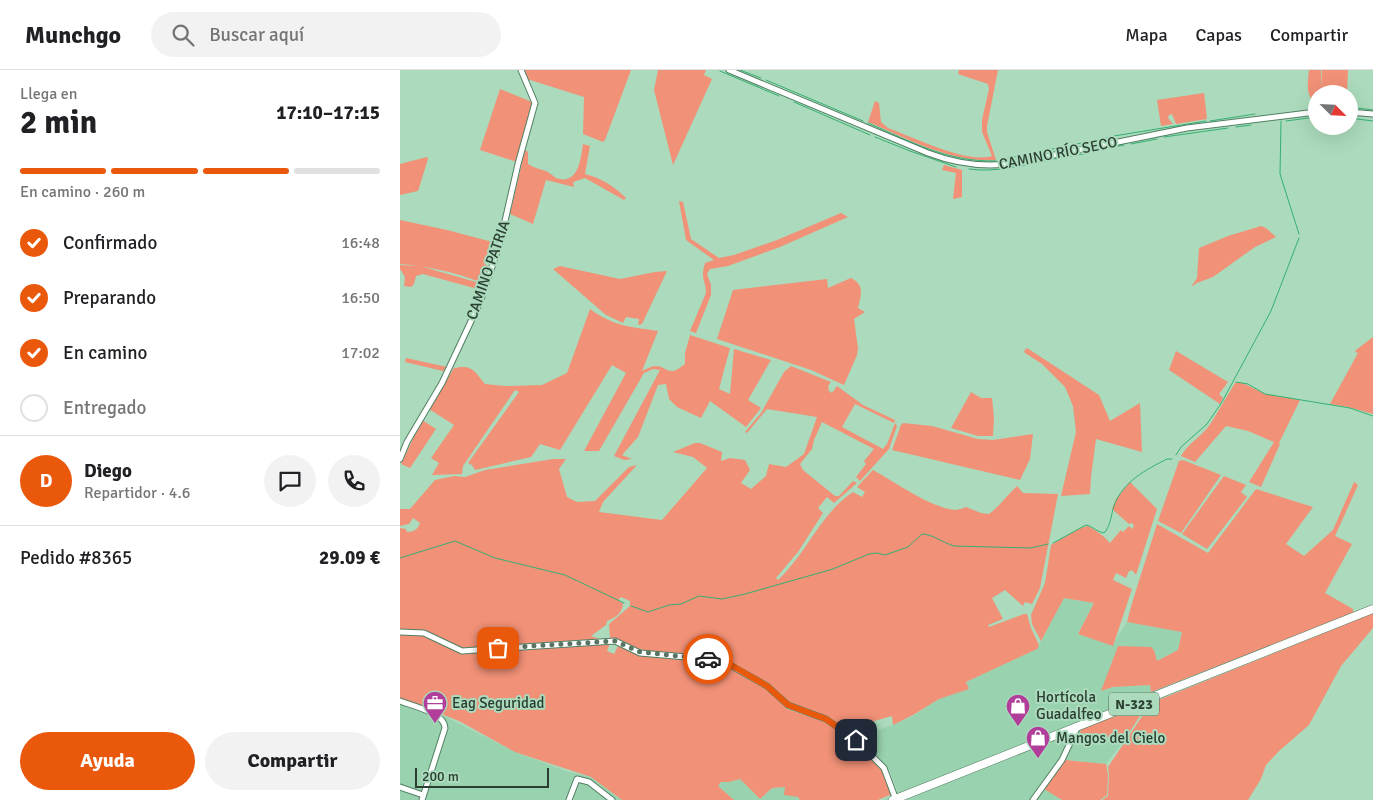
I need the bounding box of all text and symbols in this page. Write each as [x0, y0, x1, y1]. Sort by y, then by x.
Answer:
search box [151, 12, 501, 57]
text: Munchgo [25, 20, 121, 50]
icon: search [169, 21, 197, 49]
text: Buscar aquí [209, 23, 304, 47]
text: Mapa [1125, 24, 1168, 46]
text: Capas [1196, 24, 1242, 46]
text: Compartir [1270, 24, 1348, 46]
text: Llega en [20, 84, 78, 104]
north arrow [1308, 85, 1358, 135]
map controls [1308, 85, 1358, 135]
text: 17:10–17:15 [276, 101, 380, 125]
text: 2 min [20, 103, 97, 142]
street label: CAMINO RÍO SECO [997, 132, 1119, 173]
text: En camino · 260 m [20, 182, 145, 202]
street label: CAMINO PATRIA [463, 218, 513, 322]
icon: check [20, 229, 48, 257]
text: Confirmado [63, 231, 157, 255]
text: 16:48 [341, 233, 380, 253]
icon: check [20, 284, 48, 312]
text: Preparando [63, 286, 156, 310]
text: 16:50 [341, 288, 380, 308]
icon: check [20, 339, 48, 367]
text: En camino [63, 341, 147, 365]
text: 17:02 [341, 343, 380, 363]
text: Entregado [63, 396, 146, 420]
button: chat [264, 455, 316, 507]
button: phone [328, 455, 380, 507]
text: Diego [84, 459, 132, 483]
text: D [40, 469, 52, 493]
text: Repartidor · 4.6 [84, 483, 190, 503]
text: Pedido #8365 [20, 546, 132, 570]
text: 29.09 € [319, 546, 380, 570]
pin [477, 627, 519, 669]
icon: bag [484, 634, 512, 662]
courier [683, 634, 733, 684]
icon: car [694, 645, 722, 673]
place label: Hortícola Guadalfeo [1036, 688, 1102, 723]
office icon: Eag Seguridad [422, 690, 448, 724]
road number: N-323 [1109, 692, 1159, 716]
shop icon: Hortícola Guadalfeo [1005, 693, 1031, 727]
place label: Eag Seguridad [452, 694, 544, 712]
pin [835, 719, 877, 761]
shop icon: Mangos del Cielo [1025, 725, 1051, 759]
icon: home [842, 726, 870, 754]
place label: Mangos del Cielo [1056, 729, 1166, 747]
button: Ayuda [20, 732, 195, 790]
button: Compartir [205, 732, 380, 790]
scale bar [415, 765, 549, 788]
text: 200 m [422, 768, 459, 785]

